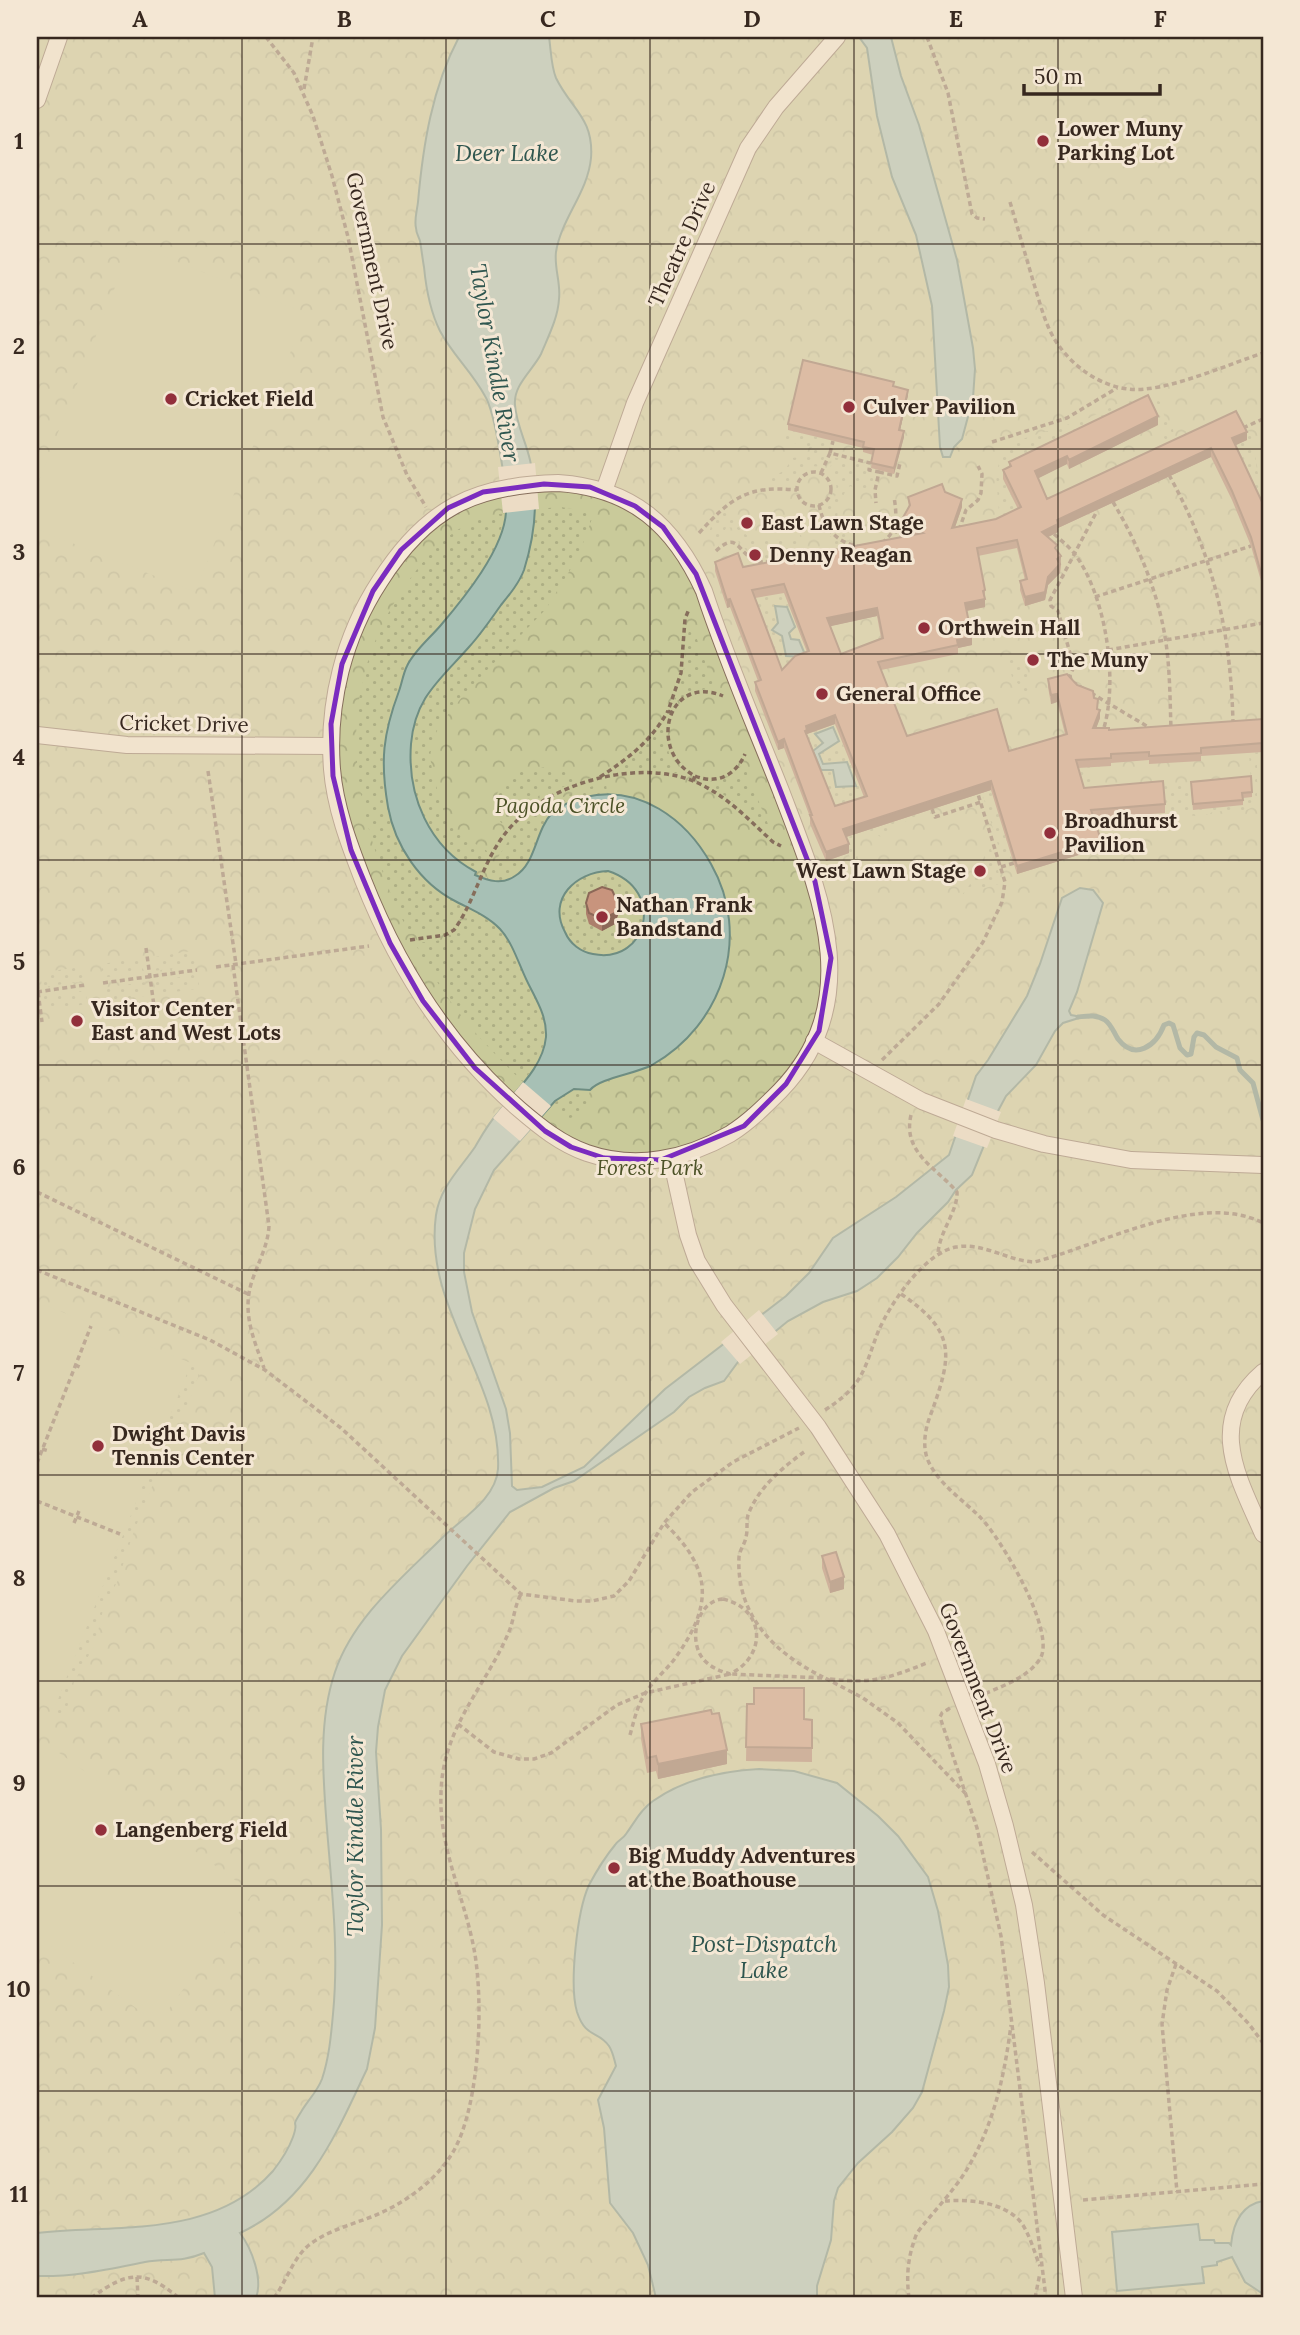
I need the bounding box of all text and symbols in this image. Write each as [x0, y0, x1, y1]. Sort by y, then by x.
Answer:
text: A [132, 4, 148, 33]
text: B [336, 4, 352, 33]
text: C [540, 4, 556, 33]
text: D [743, 4, 761, 33]
text: E [949, 4, 963, 33]
text: F [1153, 4, 1167, 33]
scale bar [1024, 52, 1160, 96]
text: 50 m [1034, 63, 1083, 90]
place label: Lower Muny Parking Lot [1057, 115, 1183, 166]
text: 1 [14, 126, 24, 155]
marker: Lower Muny Parking Lot [1035, 133, 1051, 149]
water label: Deer Lake [455, 138, 559, 167]
street label: Government Drive [340, 170, 404, 352]
street label: Theatre Drive [642, 177, 721, 311]
water label: Taylor Kindle River [464, 262, 527, 465]
text: 2 [13, 331, 25, 360]
place label: Cricket Field [185, 385, 314, 412]
marker: Cricket Field [163, 391, 179, 407]
place label: Culver Pavilion [863, 393, 1016, 420]
marker: Culver Pavilion [841, 399, 857, 415]
place label: East Lawn Stage [761, 509, 924, 536]
marker: East Lawn Stage [739, 515, 755, 531]
text: 3 [13, 537, 25, 566]
place label: Denny Reagan [769, 541, 912, 568]
marker: Denny Reagan [747, 547, 763, 563]
place label: Orthwein Hall [938, 614, 1081, 641]
marker: Orthwein Hall [916, 620, 932, 636]
place label: The Muny [1047, 646, 1148, 673]
marker: The Muny [1025, 652, 1041, 668]
place label: General Office [836, 680, 981, 707]
marker: General Office [814, 686, 830, 702]
street label: Cricket Drive [119, 709, 249, 738]
text: 4 [13, 742, 25, 771]
park label: Pagoda Circle [495, 792, 625, 819]
place label: Broadhurst Pavilion [1064, 807, 1178, 858]
marker: Broadhurst Pavilion [1042, 825, 1058, 841]
place label: West Lawn Stage [796, 857, 966, 884]
marker: West Lawn Stage [972, 863, 988, 879]
place label: Nathan Frank Bandstand [616, 891, 753, 942]
marker: Nathan Frank Bandstand [594, 909, 610, 925]
text: 5 [13, 947, 25, 976]
place label: Visitor Center East and West Lots [91, 995, 281, 1046]
marker: Visitor Center East and West Lots [69, 1013, 85, 1029]
text: 6 [12, 1152, 26, 1181]
park label: Forest Park [596, 1154, 704, 1181]
text: 7 [14, 1358, 25, 1387]
place label: Dwight Davis Tennis Center [112, 1420, 254, 1471]
marker: Dwight Davis Tennis Center [90, 1438, 106, 1454]
text: 8 [12, 1563, 26, 1592]
street label: Government Drive [933, 1599, 1023, 1777]
water label: Taylor Kindle River [340, 1735, 369, 1936]
text: 9 [12, 1768, 26, 1797]
place label: Langenberg Field [115, 1816, 288, 1843]
marker: Langenberg Field [93, 1822, 109, 1838]
place label: Big Muddy Adventures at the Boathouse [628, 1842, 855, 1893]
marker: Big Muddy Adventures at the Boathouse [606, 1860, 622, 1876]
water label: Post-Dispatch Lake [691, 1929, 837, 1984]
text: 10 [7, 1974, 31, 2003]
text: 11 [10, 2179, 28, 2208]

